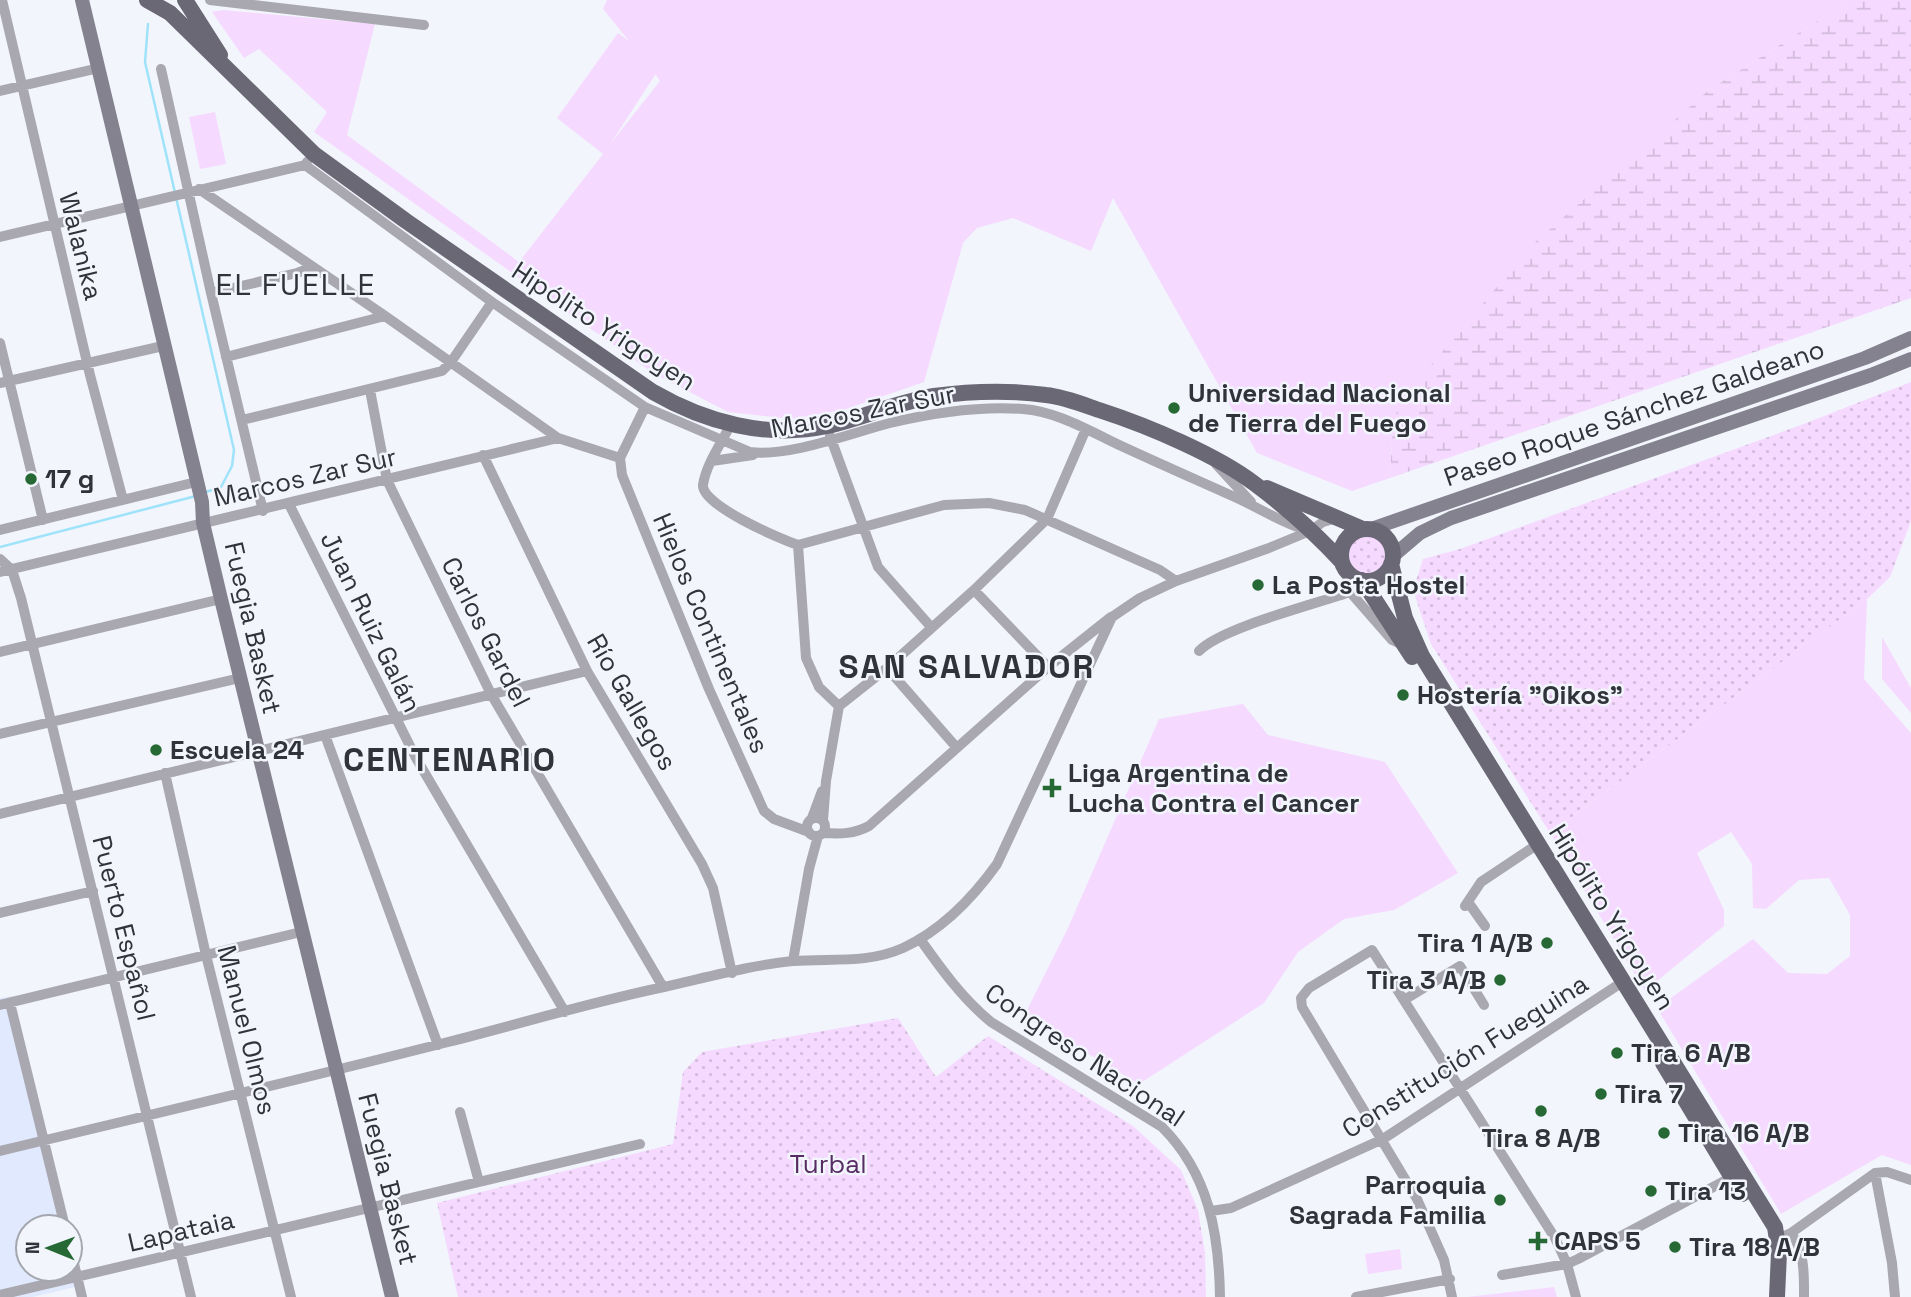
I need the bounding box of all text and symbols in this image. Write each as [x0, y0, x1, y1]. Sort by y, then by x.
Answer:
street label: Walanika [51, 189, 111, 303]
street label: Hipólito Yrigoyen [505, 254, 703, 398]
district label: EL FUELLE [216, 265, 376, 304]
street label: Paseo Roque Sánchez Galdeano [1439, 332, 1829, 494]
street label: Marcos Zar Sur [768, 376, 958, 446]
place label: Universidad Nacional de Tierra del Fuego [1188, 376, 1451, 440]
marker: Universidad Nacional de Tierra del Fuego [1166, 400, 1182, 416]
street label: Marcos Zar Sur [210, 439, 400, 515]
place label: 17 g [45, 462, 94, 496]
marker: 17 g [23, 471, 39, 487]
street label: Hielos Continentales [645, 508, 777, 758]
street label: Juan Ruiz Galán [313, 526, 429, 718]
street label: Fuegia Basket [217, 538, 289, 718]
street label: Carlos Gardel [434, 551, 538, 713]
place label: La Posta Hostel [1272, 568, 1466, 602]
marker: La Posta Hostel [1250, 577, 1266, 593]
street label: Río Gallegos [579, 628, 685, 776]
district label: SAN SALVADOR [839, 646, 1095, 688]
place label: Hostería "Oikos" [1417, 678, 1623, 712]
marker: Hostería "Oikos" [1395, 687, 1411, 703]
place label: Escuela 24 [170, 733, 304, 767]
district label: CENTENARIO [343, 739, 557, 781]
marker: Escuela 24 [148, 742, 164, 758]
place label: Liga Argentina de Lucha Contra el Cancer [1068, 756, 1360, 820]
marker: Liga Argentina de Lucha Contra el Cancer [1042, 778, 1062, 798]
street label: Hipólito Yrigoyen [1541, 818, 1683, 1016]
street label: Puerto Español [85, 832, 163, 1024]
place label: Tira 1 A/B [1418, 926, 1533, 960]
marker: Tira 1 A/B [1539, 935, 1555, 951]
street label: Manuel Olmos [210, 942, 284, 1118]
place label: Tira 3 A/B [1367, 963, 1486, 997]
street label: Constitución Fueguina [1336, 966, 1595, 1146]
marker: Tira 3 A/B [1492, 972, 1508, 988]
street label: Congreso Nacional [979, 976, 1191, 1134]
place label: Tira 6 A/B [1631, 1036, 1751, 1070]
marker: Tira 6 A/B [1609, 1045, 1625, 1061]
place label: Tira 7 [1615, 1077, 1683, 1111]
marker: Tira 7 [1593, 1086, 1609, 1102]
street label: Fuegia Basket [350, 1090, 426, 1268]
marker: Tira 8 A/B [1533, 1103, 1549, 1119]
place label: Tira 16 A/B [1678, 1116, 1809, 1150]
place label: Tira 8 A/B [1481, 1121, 1601, 1155]
marker: Tira 16 A/B [1656, 1125, 1672, 1141]
park label: Turbal [789, 1147, 867, 1181]
place label: Parroquia Sagrada Familia [1289, 1168, 1486, 1232]
place label: Tira 13 [1665, 1174, 1746, 1208]
marker: Tira 13 [1643, 1183, 1659, 1199]
marker: Parroquia Sagrada Familia [1492, 1192, 1508, 1208]
street label: Lapataia [124, 1202, 238, 1260]
north arrow [14, 1213, 84, 1283]
place label: CAPS 5 [1554, 1224, 1641, 1258]
place label: Tira 18 A/B [1689, 1230, 1820, 1264]
marker: CAPS 5 [1528, 1231, 1548, 1251]
marker: Tira 18 A/B [1667, 1239, 1683, 1255]
text: N [20, 1241, 45, 1254]

